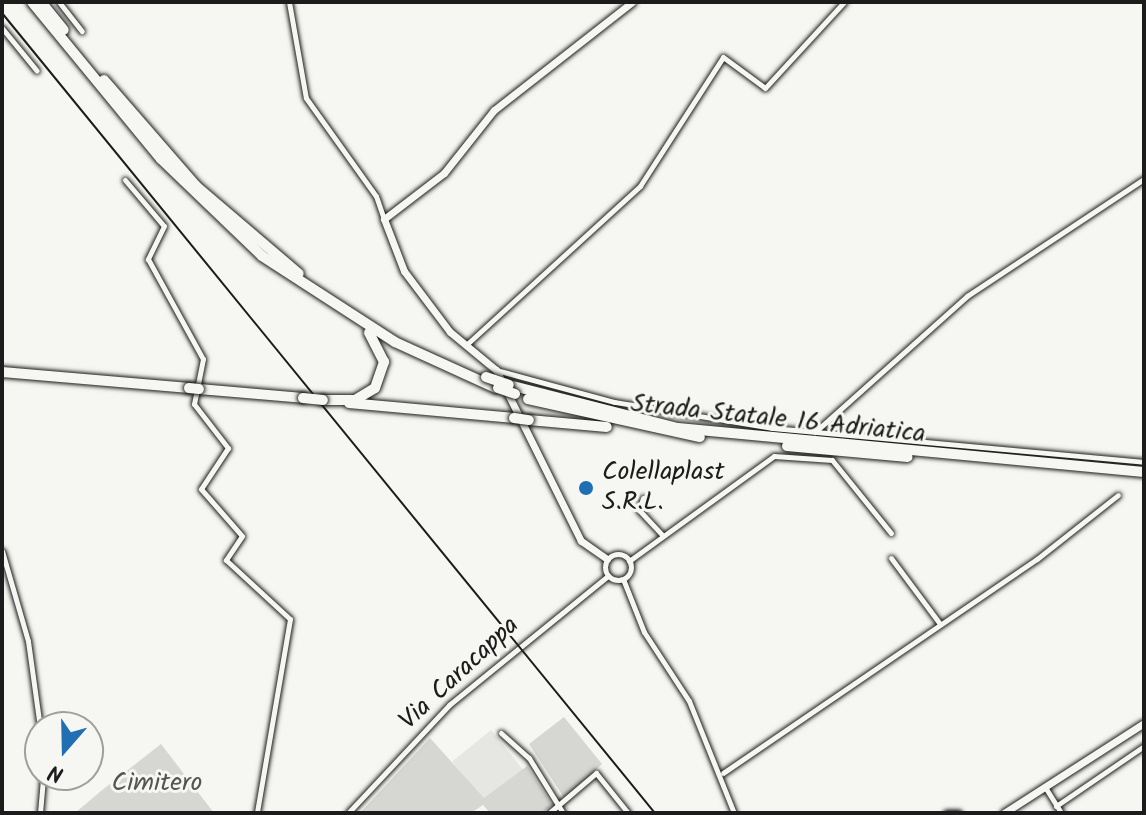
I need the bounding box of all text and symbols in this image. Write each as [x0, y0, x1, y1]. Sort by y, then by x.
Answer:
street label: Strada Statale 16 Adriatica [629, 389, 927, 451]
place label: Colellaplast S.R.L. [602, 457, 724, 518]
marker: Colellaplast S.R.L. [577, 479, 595, 497]
street label: Via Caracappa [394, 611, 526, 737]
north arrow [24, 711, 104, 791]
text: N [44, 753, 69, 791]
park label: Cimitero [112, 768, 202, 800]

